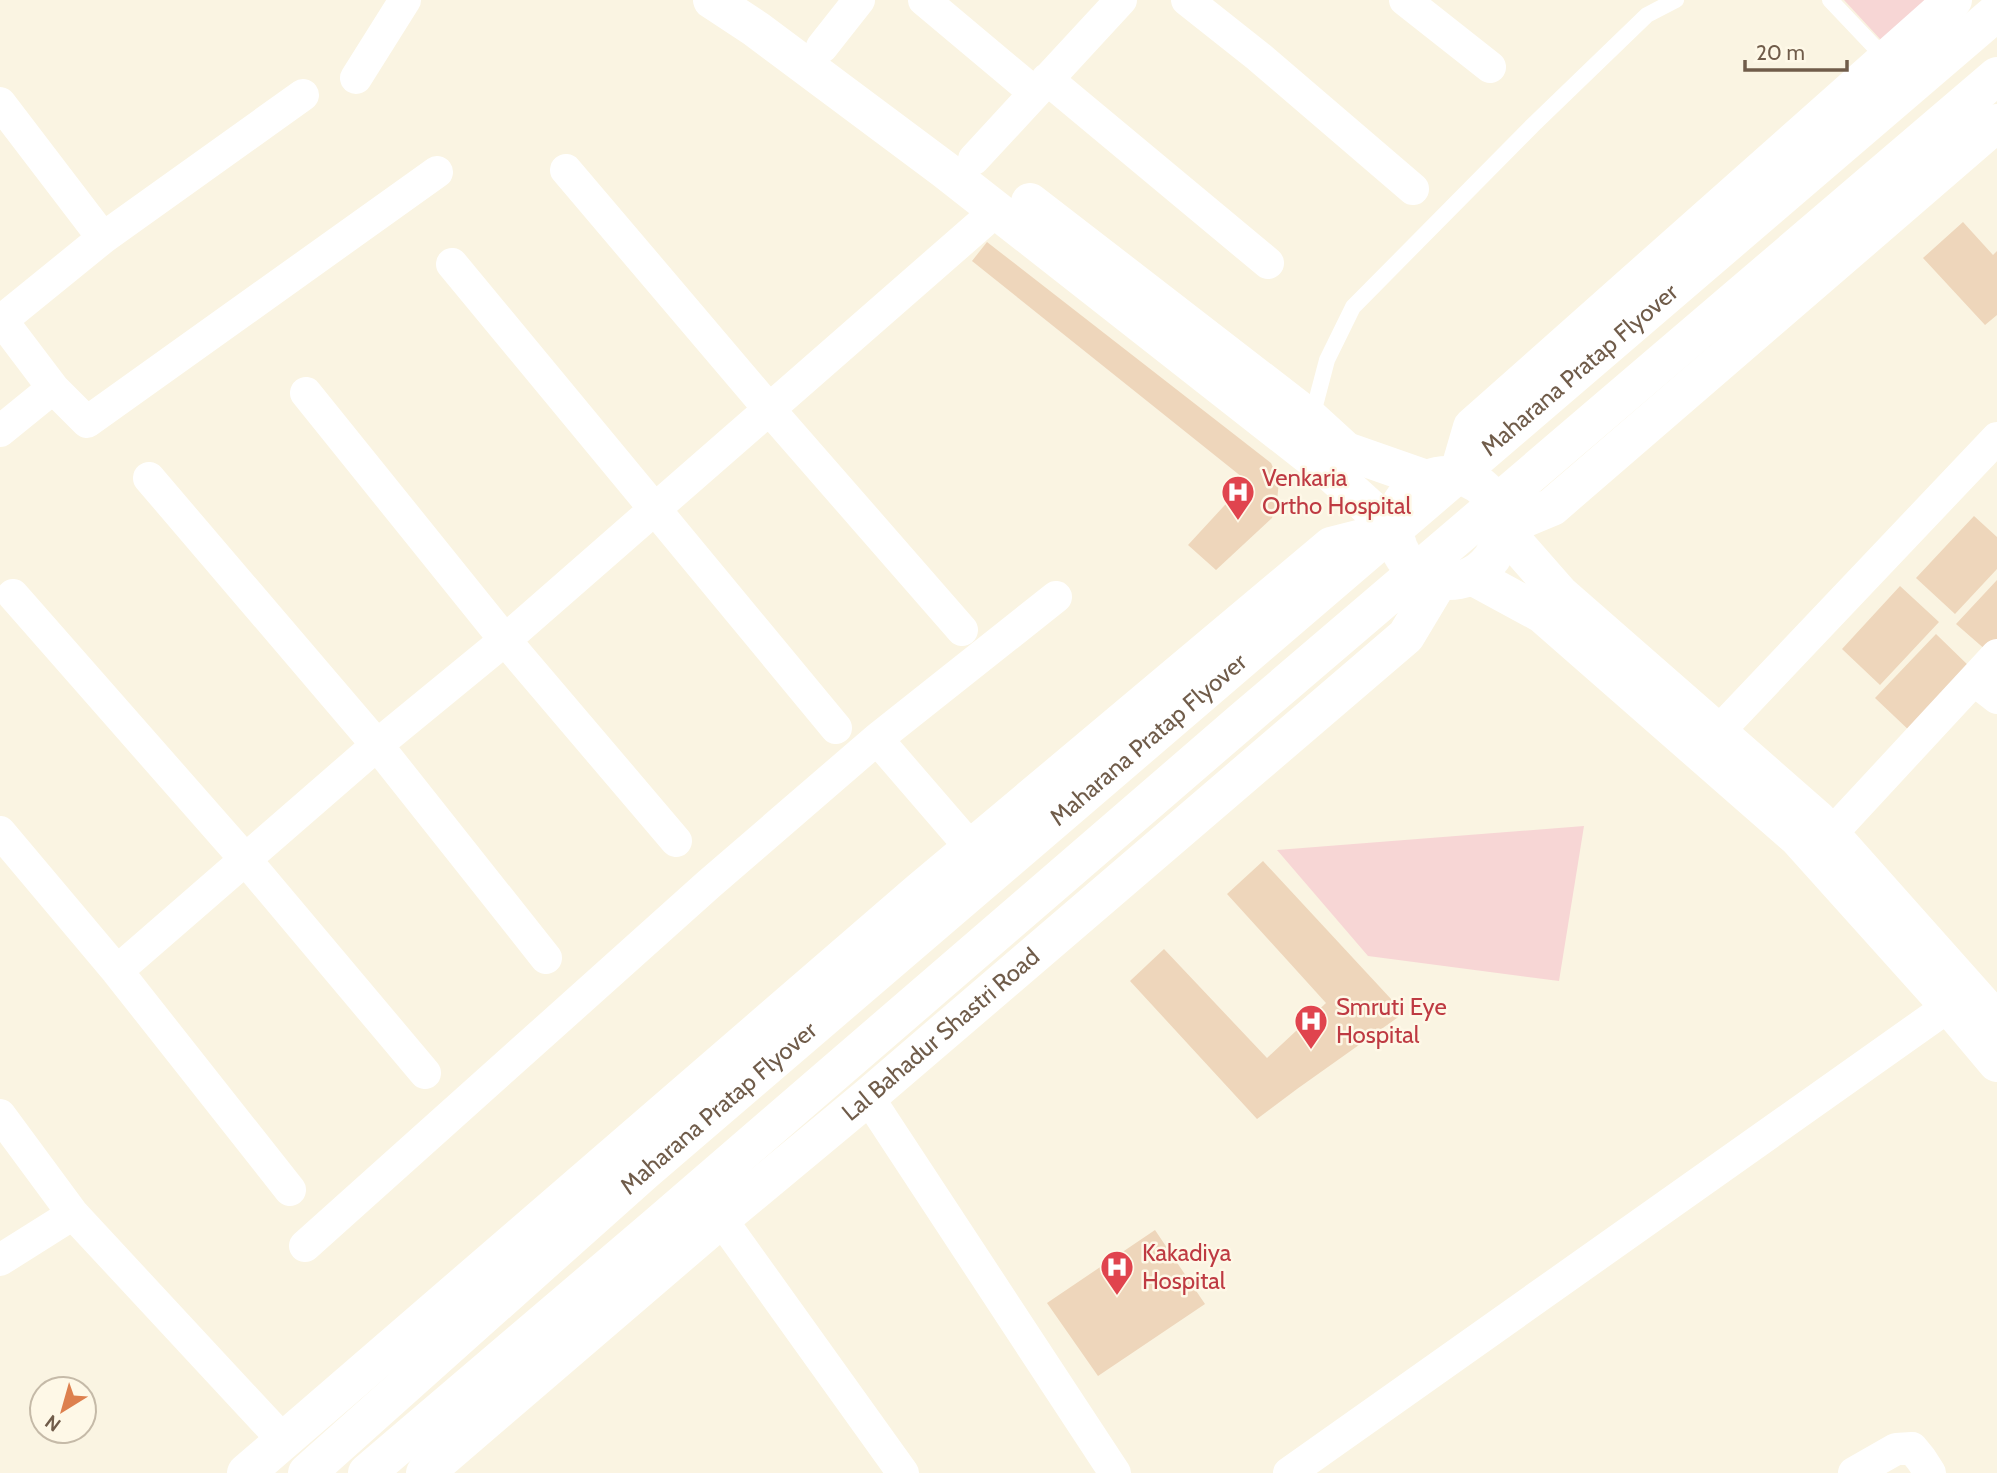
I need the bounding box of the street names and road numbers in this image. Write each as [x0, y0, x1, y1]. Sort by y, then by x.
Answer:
street label: Maharana Pratap Flyover [1475, 277, 1684, 462]
street label: Maharana Pratap Flyover [1044, 647, 1252, 832]
street label: Lal Bahadur Shastri Road [836, 942, 1045, 1127]
street label: Maharana Pratap Flyover [614, 1015, 823, 1200]

